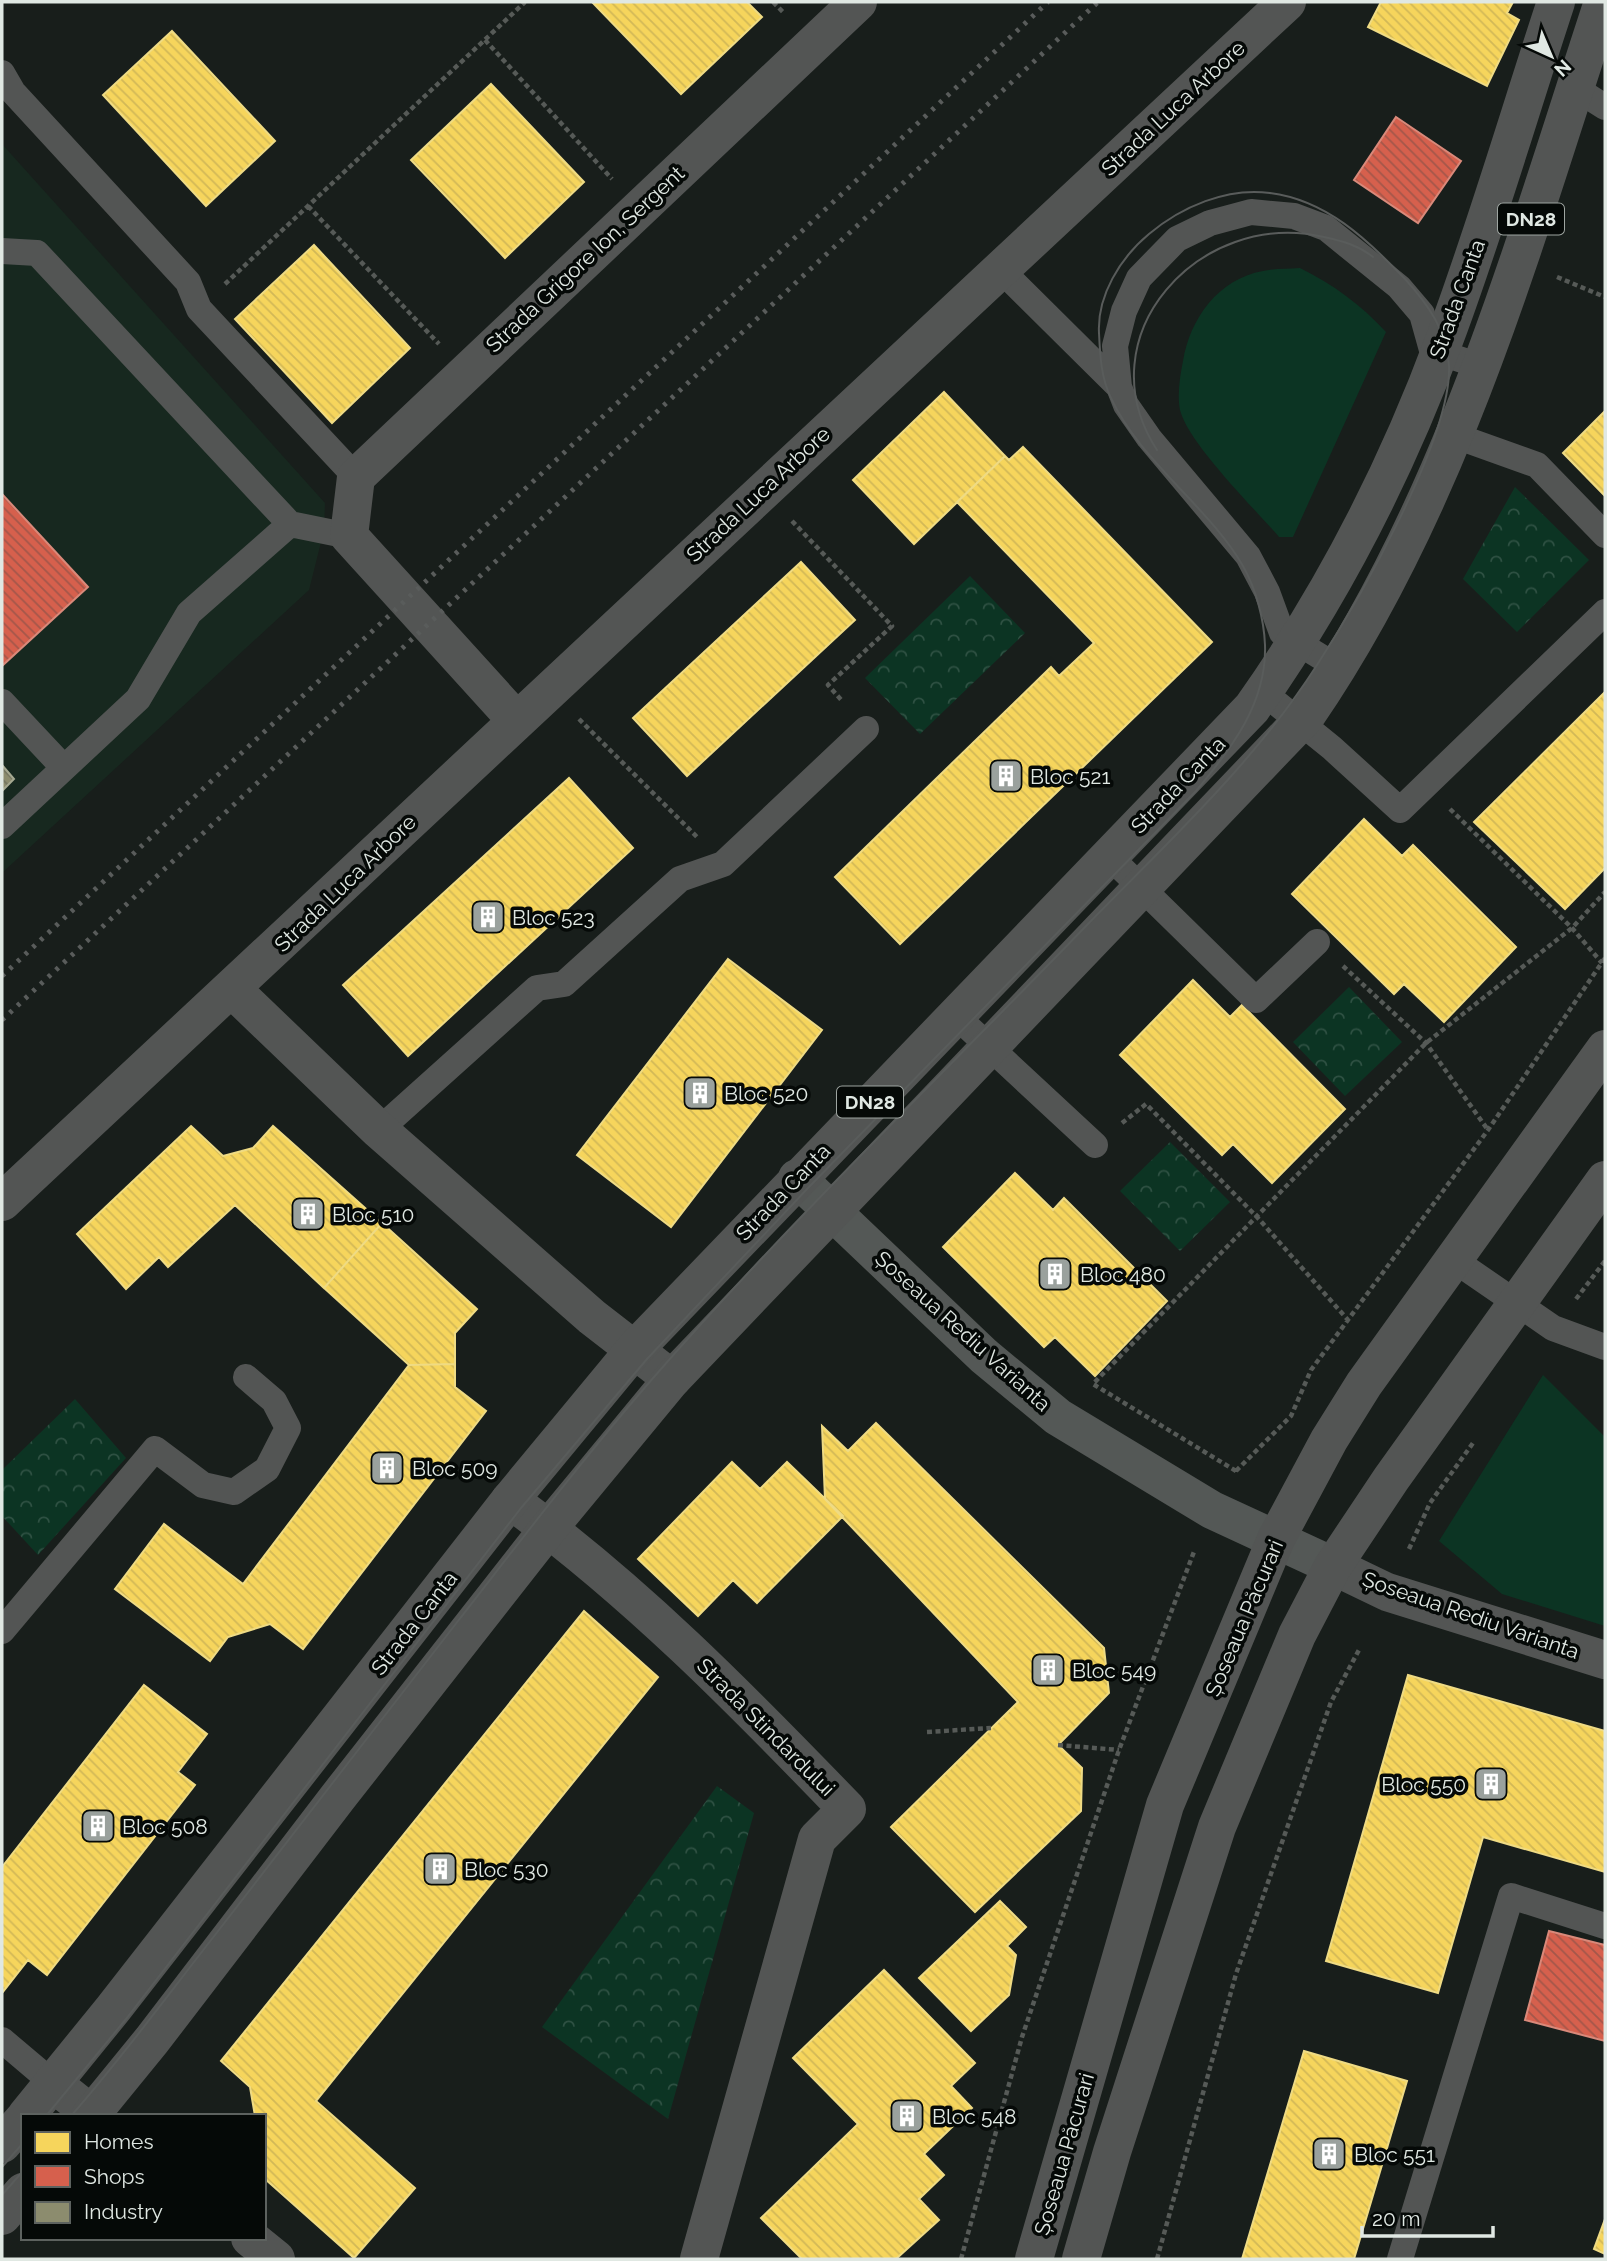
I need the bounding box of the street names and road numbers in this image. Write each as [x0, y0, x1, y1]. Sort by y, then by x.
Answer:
street label: Strada Luca Arbore [1096, 35, 1250, 181]
street label: Strada Grigore Ion, Sergent [481, 161, 689, 357]
road number: DN28 [1498, 204, 1564, 234]
street label: Strada Canta [1424, 236, 1490, 362]
street label: Strada Luca Arbore [681, 421, 835, 567]
street label: Strada Canta [1126, 731, 1230, 839]
street label: Strada Luca Arbore [269, 809, 421, 957]
road number: DN28 [837, 1086, 903, 1118]
street label: Strada Canta [731, 1138, 835, 1246]
street label: Șoseaua Rediu Varianta [870, 1246, 1056, 1416]
street label: Șoseaua Păcurari [1200, 1536, 1288, 1700]
street label: Strada Canta [366, 1566, 462, 1680]
street label: Șoseaua Rediu Varianta [1359, 1566, 1583, 1664]
street label: Strada Stindardului [692, 1653, 840, 1801]
street label: Șoseaua Păcurari [1029, 2070, 1099, 2238]

